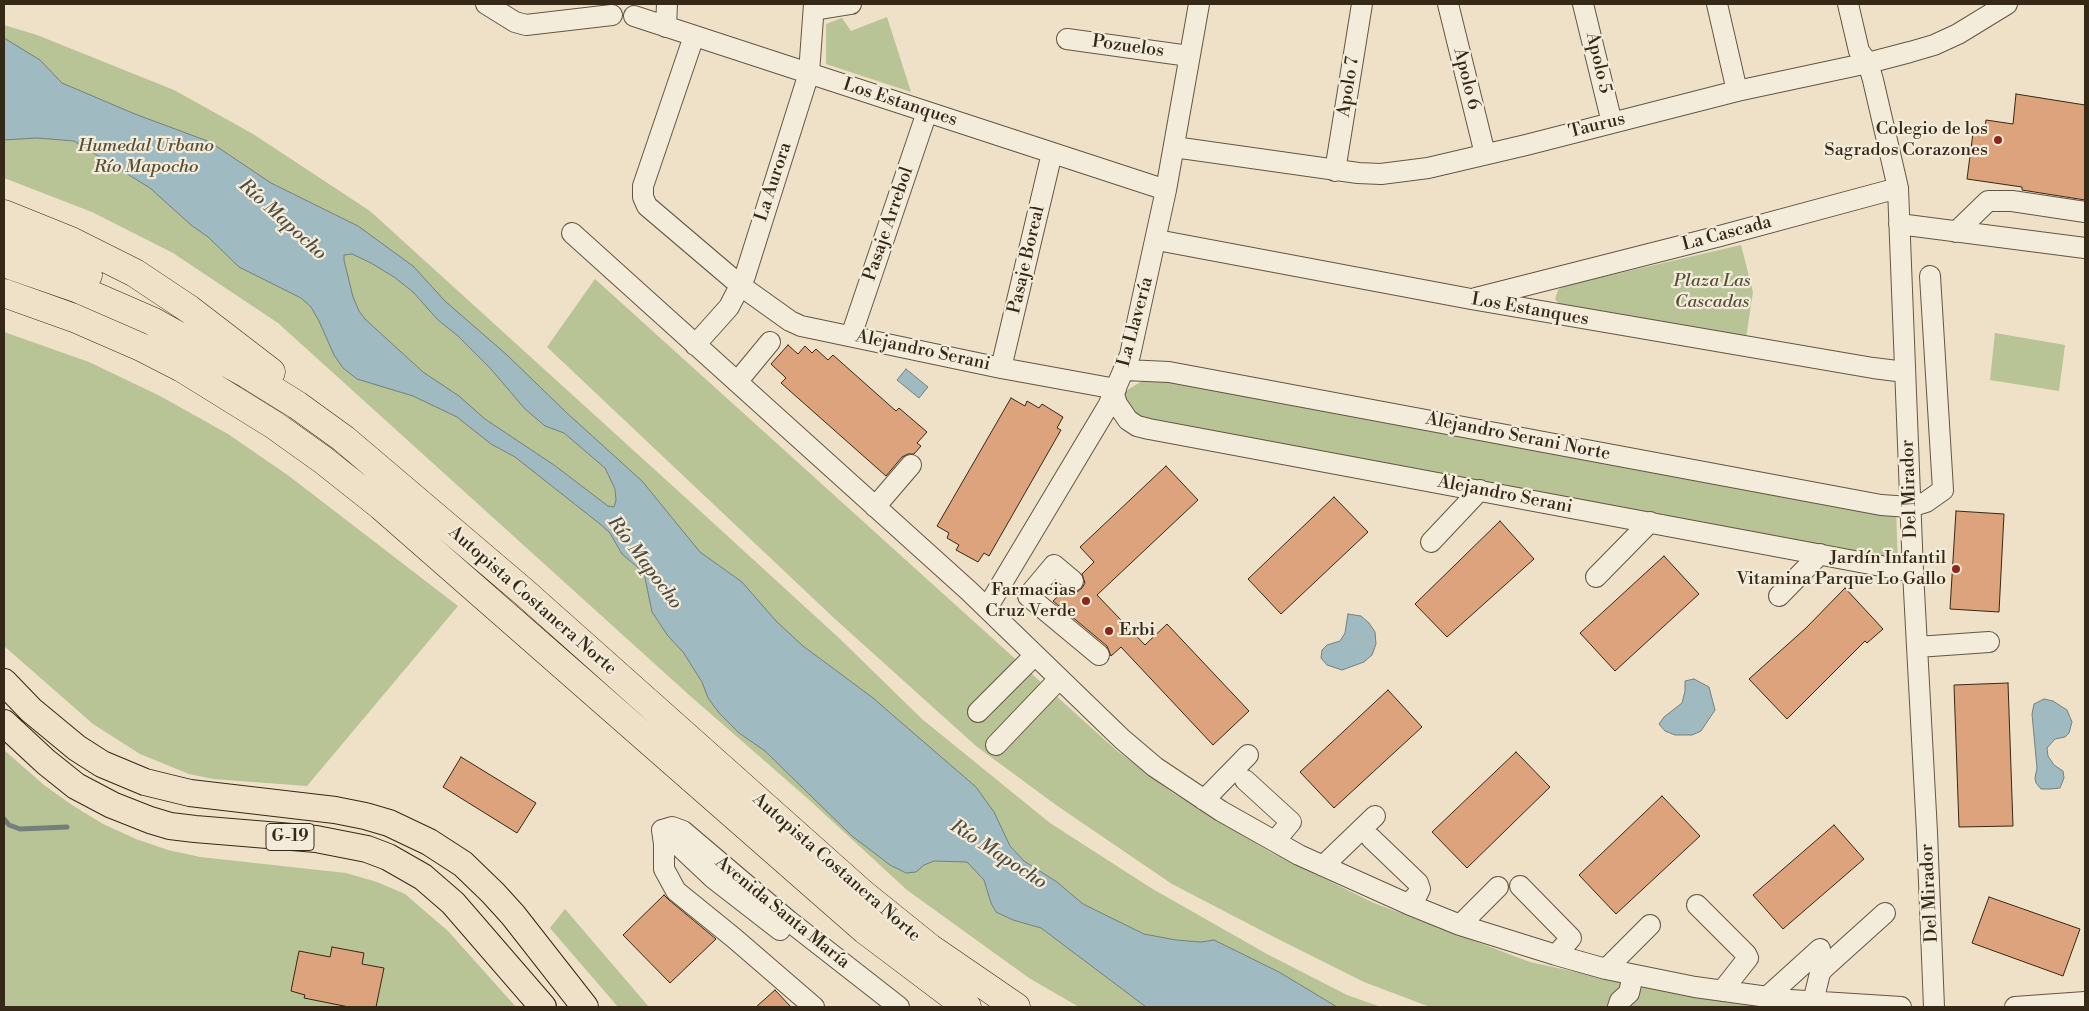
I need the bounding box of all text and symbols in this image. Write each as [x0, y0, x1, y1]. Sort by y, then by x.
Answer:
street label: Apolo 5 [1581, 30, 1615, 96]
street label: Pozuelos [1091, 31, 1165, 63]
street label: Apolo 6 [1448, 46, 1484, 112]
street label: Apolo 7 [1334, 55, 1364, 119]
street label: Los Estanques [840, 74, 960, 132]
street label: Taurus [1567, 109, 1627, 143]
place label: Colegio de los Sagrados Corazones [1824, 119, 1988, 162]
marker: Colegio de los Sagrados Corazones [1992, 134, 2004, 146]
park label: Humedal Urbano Río Mapocho [78, 136, 214, 178]
street label: La Aurora [751, 140, 797, 224]
street label: Pasaje Arrebol [859, 164, 919, 284]
water label: Río Mapocho [233, 175, 331, 265]
street label: Pasaje Boreal [1004, 204, 1050, 316]
street label: La Cascada [1680, 212, 1774, 256]
park label: Plaza Las Cascadas [1673, 271, 1751, 314]
street label: La Llavería [1114, 275, 1158, 369]
street label: Los Estanques [1470, 289, 1590, 331]
street label: Alejandro Serani [854, 326, 992, 376]
street label: Alejandro Serani Norte [1424, 408, 1612, 466]
street label: Del Mirador [1897, 439, 1923, 539]
street label: Alejandro Serani [1436, 471, 1574, 519]
water label: Río Mapocho [602, 512, 686, 614]
street label: Autopista Costanera Norte [443, 522, 621, 680]
place label: Jardín Infantil Vitamina Parque Lo Gallo [1736, 548, 1946, 590]
marker: Jardín Infantil Vitamina Parque Lo Gallo [1950, 563, 1962, 575]
place label: Farmacias Cruz Verde [985, 580, 1076, 622]
marker: Farmacias Cruz Verde [1080, 595, 1092, 607]
place label: Erbi [1119, 620, 1155, 642]
marker: Erbi [1103, 625, 1115, 637]
street label: Autopista Costanera Norte [747, 789, 925, 947]
water label: Río Mapocho [945, 815, 1051, 895]
road number: G-19 [266, 824, 314, 850]
street label: Del Mirador [1917, 843, 1943, 943]
street label: Avenida Santa María [710, 852, 854, 974]

